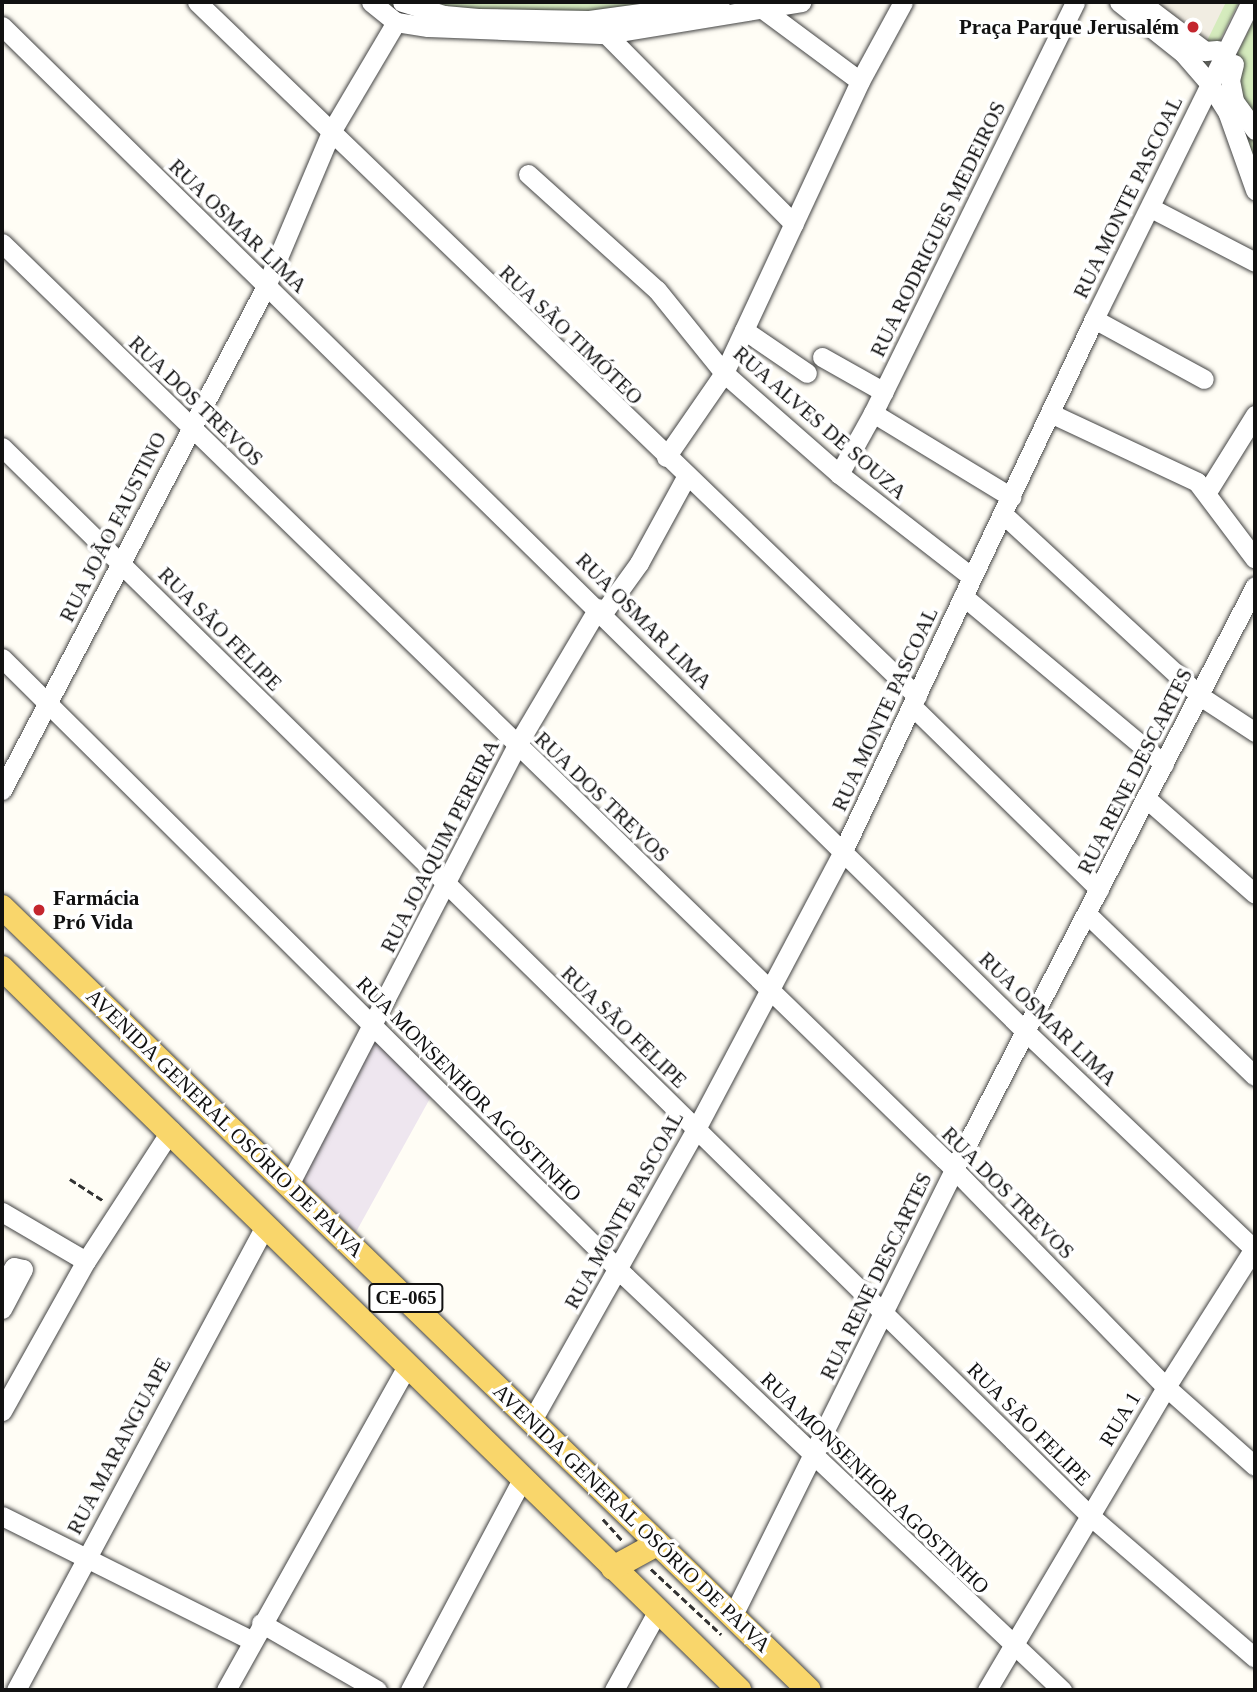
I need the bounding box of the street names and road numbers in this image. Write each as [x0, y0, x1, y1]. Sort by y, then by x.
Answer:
street label: RUA MONTE PASCOAL [1068, 91, 1188, 303]
street label: RUA RODRIGUES MEDEIROS [865, 97, 1011, 361]
street label: RUA OSMAR LIMA [163, 153, 313, 299]
street label: RUA SÃO TIMÓTEO [493, 259, 649, 411]
street label: RUA DOS TREVOS [123, 330, 269, 472]
street label: RUA ALVES DE SOUZA [727, 340, 913, 506]
street label: RUA JOÃO FAUSTINO [54, 427, 172, 627]
street label: RUA OSMAR LIMA [570, 547, 718, 695]
street label: RUA SÃO FELIPE [153, 562, 287, 696]
street label: RUA MONTE PASCOAL [826, 603, 944, 815]
street label: RUA RENE DESCARTES [1072, 663, 1198, 879]
street label: RUA DOS TREVOS [529, 726, 675, 868]
street label: RUA JOAQUIM PEREIRA [375, 735, 505, 957]
street label: RUA OSMAR LIMA [973, 946, 1123, 1092]
street label: RUA SÃO FELIPE [556, 960, 692, 1094]
street label: RUA MONSENHOR AGOSTINHO [350, 970, 588, 1208]
street label: AVENIDA GENERAL OSÓRIO DE PAIVA [80, 983, 370, 1263]
street label: RUA MONTE PASCOAL [559, 1106, 689, 1314]
street label: RUA DOS TREVOS [936, 1121, 1080, 1265]
street label: RUA RENE DESCARTES [815, 1168, 937, 1384]
road number: CE-065 [368, 1282, 444, 1314]
street label: RUA MARANGUAPE [61, 1353, 177, 1539]
street label: RUA SÃO FELIPE [962, 1357, 1096, 1491]
street label: RUA MONSENHOR AGOSTINHO [755, 1366, 995, 1600]
street label: AVENIDA GENERAL OSÓRIO DE PAIVA [487, 1378, 777, 1658]
street label: RUA 1 [1094, 1387, 1146, 1451]

